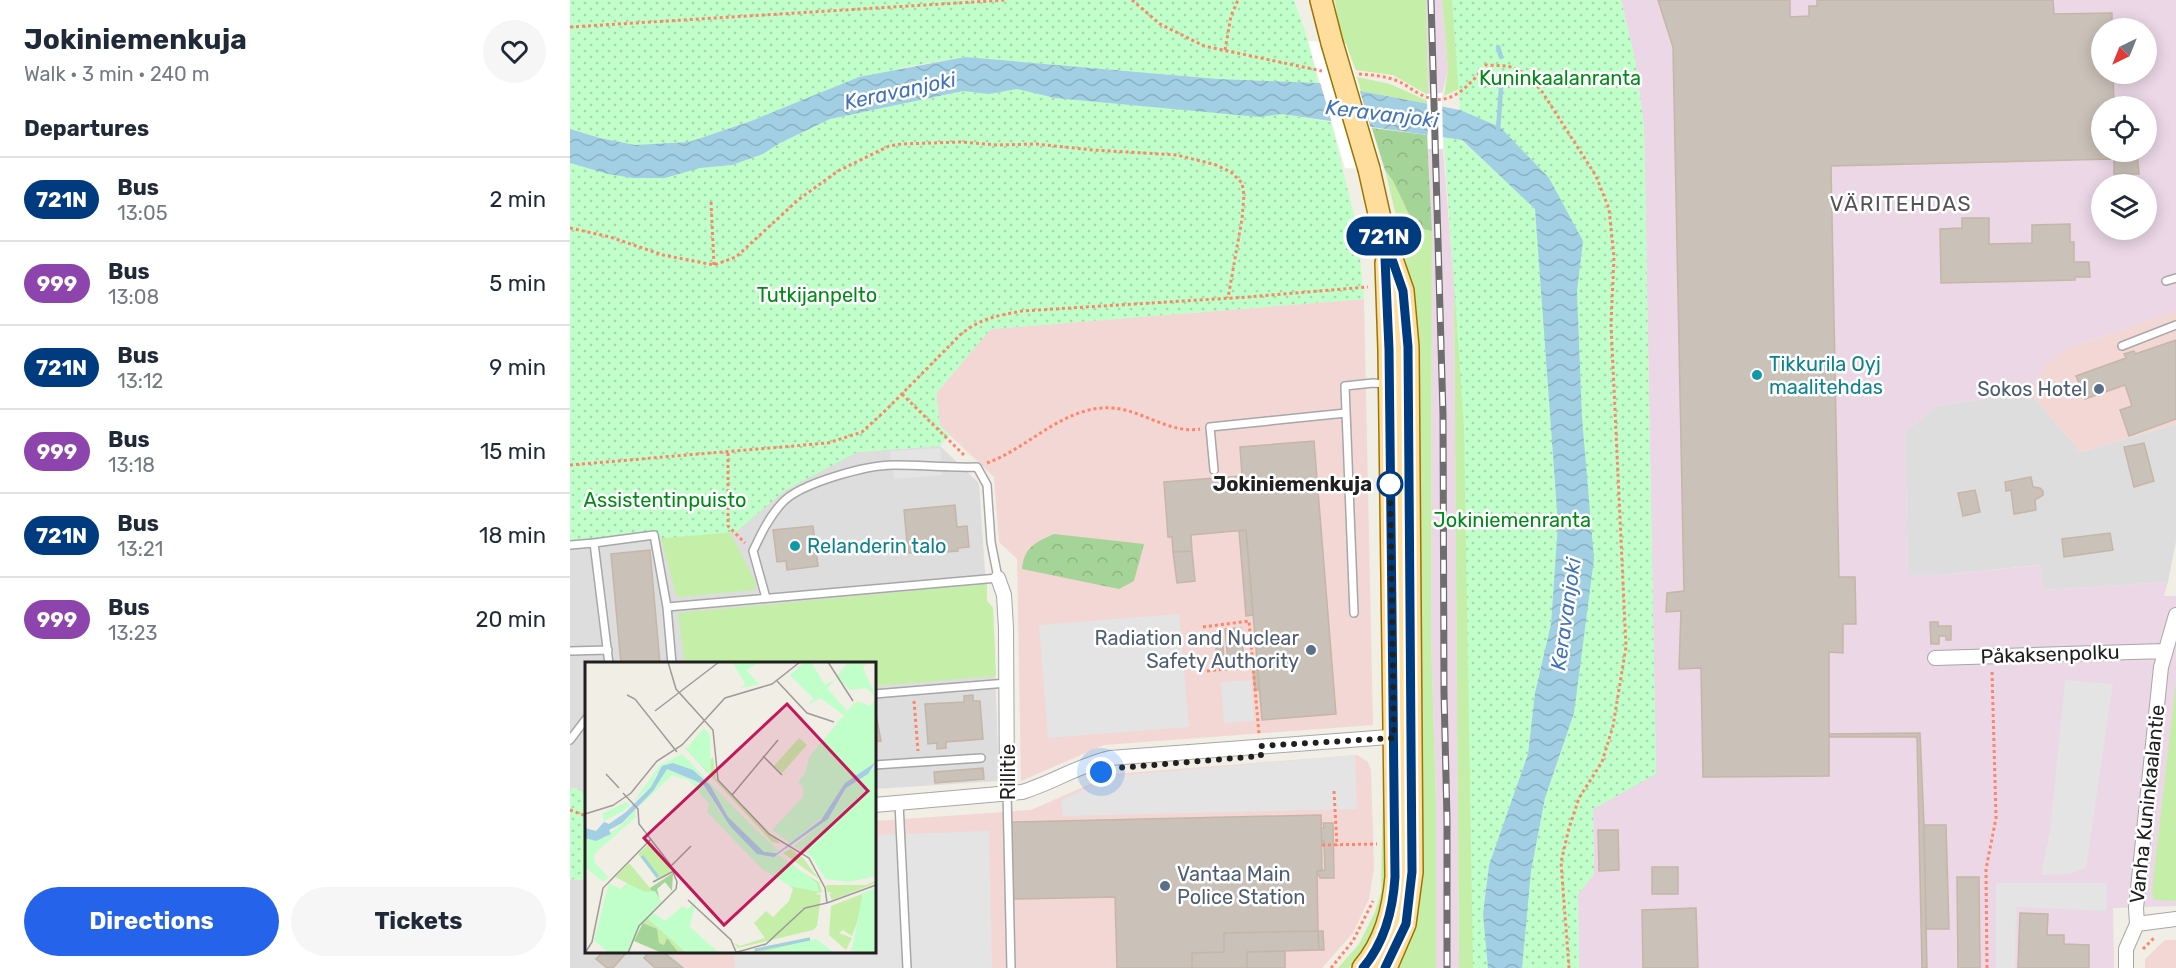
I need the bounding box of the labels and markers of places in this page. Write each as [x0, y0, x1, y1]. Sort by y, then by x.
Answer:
place label: Tikkurila Oyj maalitehdas [1769, 352, 1883, 399]
marker: Tikkurila Oyj maalitehdas [1750, 368, 1764, 382]
place label: Sokos Hotel [1977, 377, 2087, 401]
marker: Sokos Hotel [2092, 382, 2106, 396]
marker: Jokiniemenkuja [1377, 471, 1403, 497]
place label: Jokiniemenkuja [1213, 472, 1372, 496]
place label: Relanderin talo [807, 534, 947, 558]
marker: Relanderin talo [788, 539, 802, 553]
place label: Radiation and Nuclear Safety Authority [1094, 626, 1299, 673]
marker: Radiation and Nuclear Safety Authority [1304, 643, 1318, 657]
place label: Vantaa Main Police Station [1177, 862, 1306, 909]
marker: Vantaa Main Police Station [1158, 879, 1172, 893]

